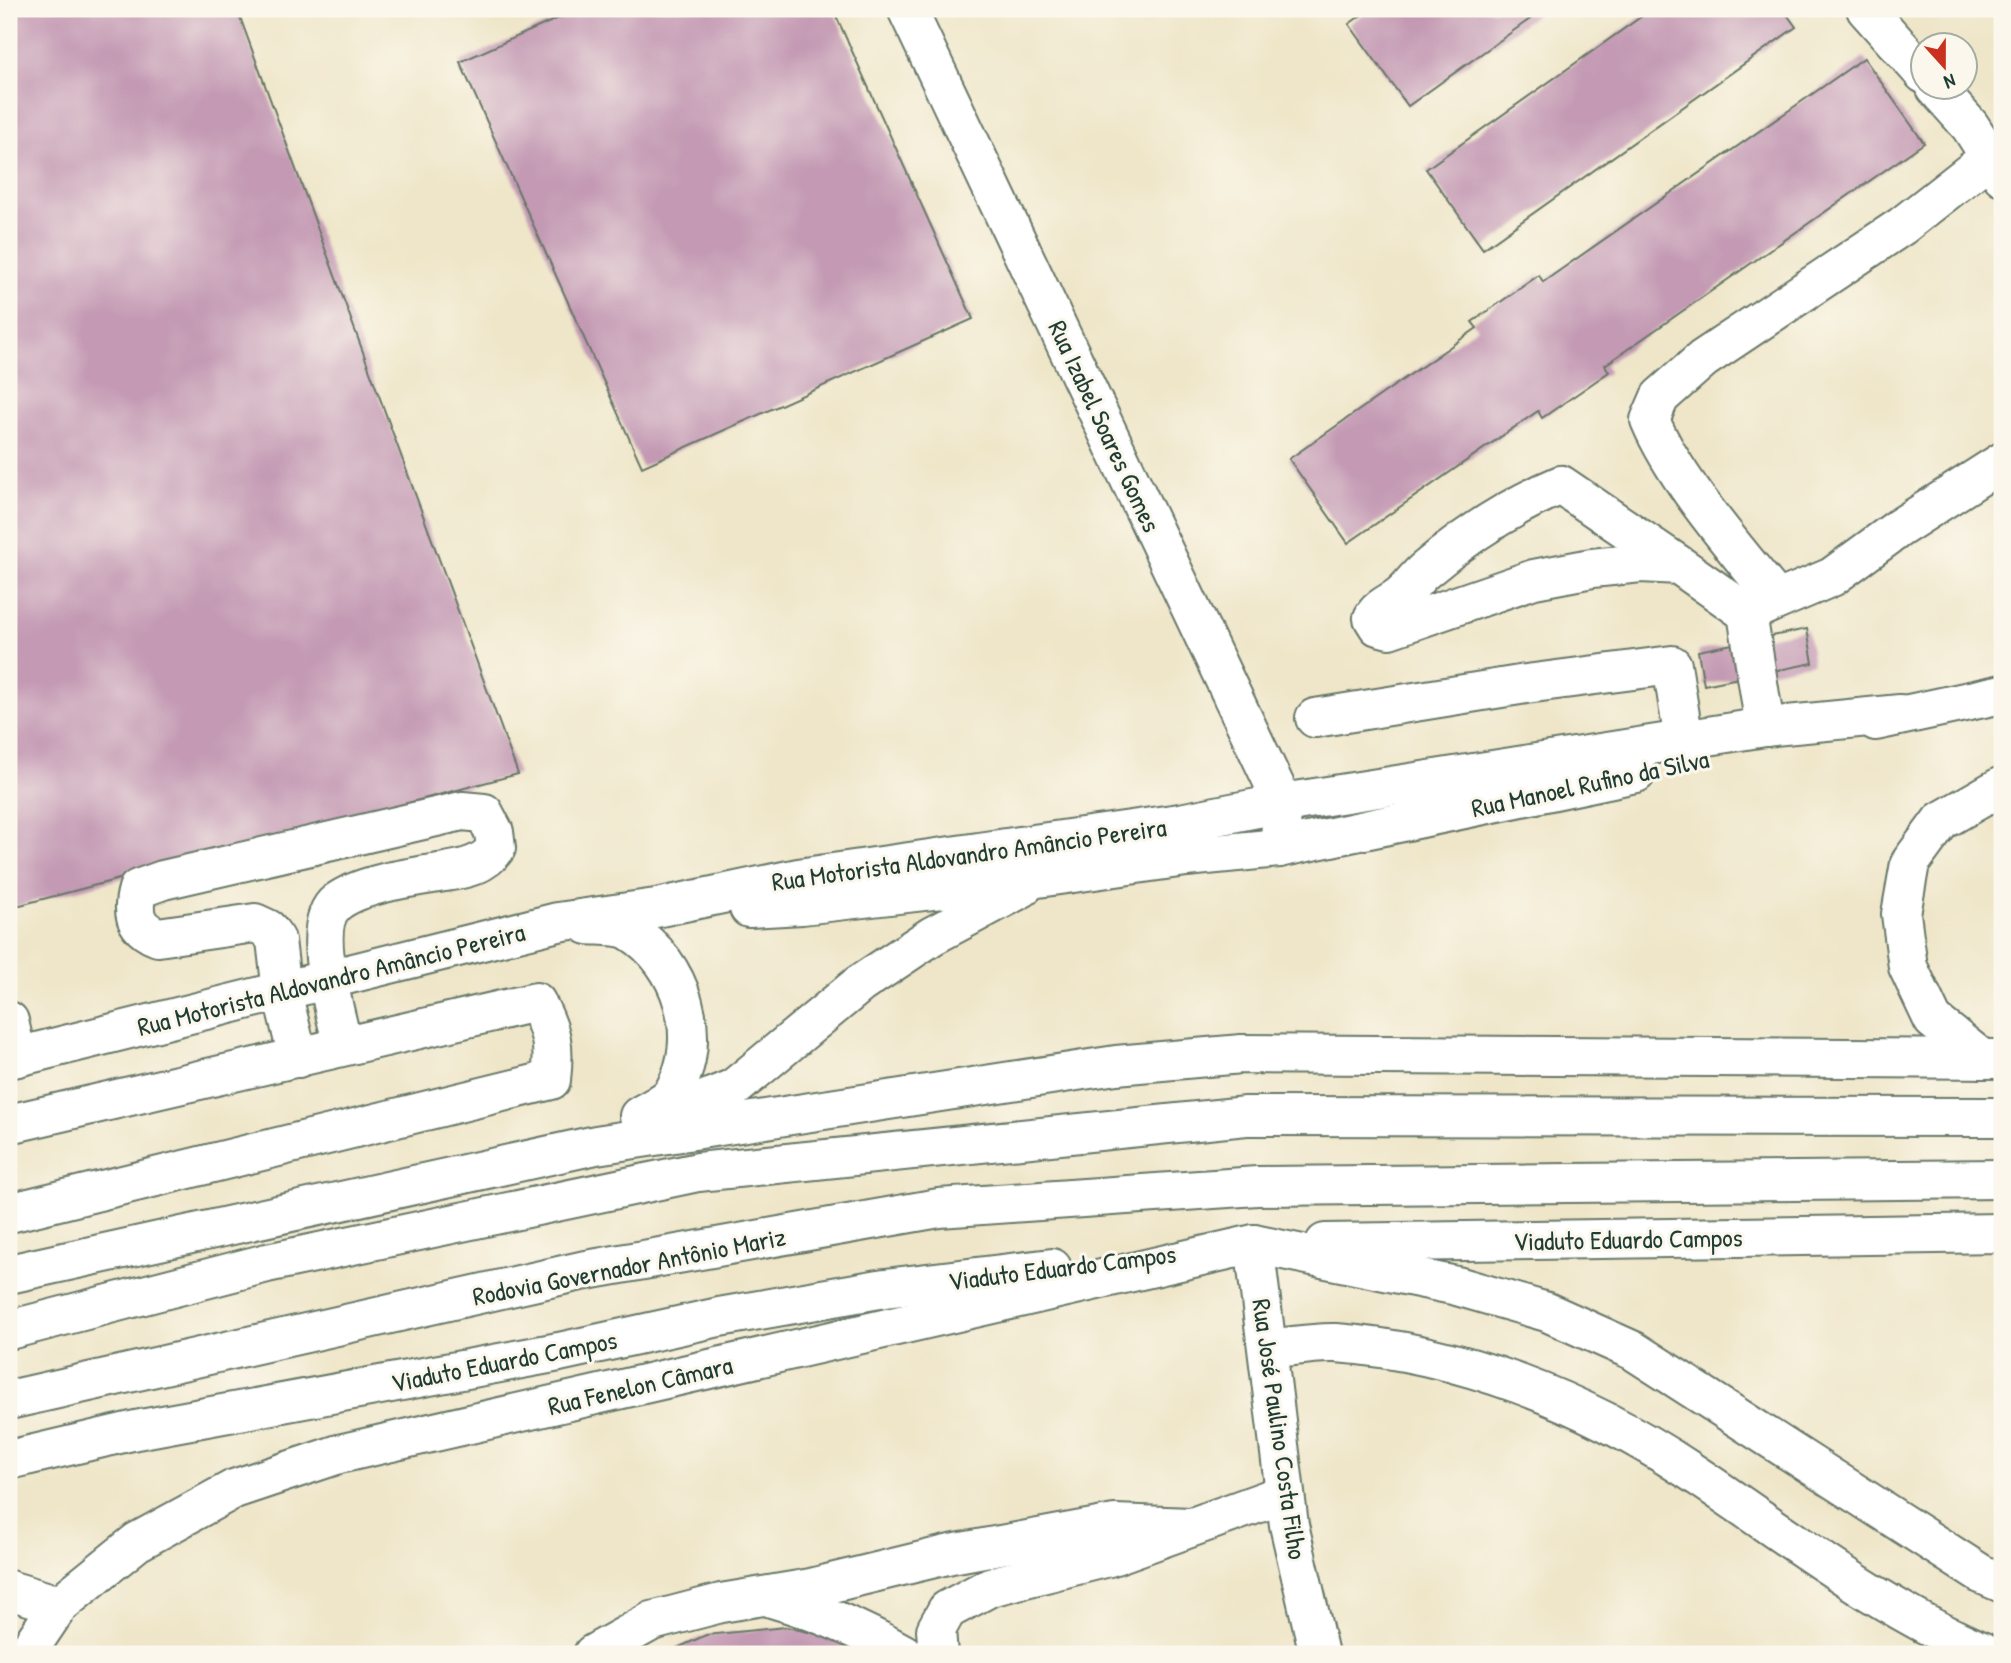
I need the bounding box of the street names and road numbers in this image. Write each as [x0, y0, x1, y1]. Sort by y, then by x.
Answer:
street label: Rua Izabel Soares Gomes [1041, 315, 1169, 537]
street label: Rua Manoel Rufino da Silva [1468, 741, 1712, 825]
street label: Rua Motorista Aldovandro Amâncio Pereira [770, 809, 1168, 899]
street label: Rua Motorista Aldovandro Amâncio Pereira [134, 914, 528, 1044]
street label: Rodovia Governador Antônio Mariz [470, 1218, 788, 1314]
street label: Viaduto Eduardo Campos [1513, 1220, 1743, 1258]
street label: Viaduto Eduardo Campos [946, 1236, 1178, 1298]
street label: Rua José Paulino Costa Filho [1244, 1297, 1316, 1561]
street label: Viaduto Eduardo Campos [388, 1322, 620, 1400]
street label: Rua Fenelon Câmara [544, 1347, 736, 1423]

